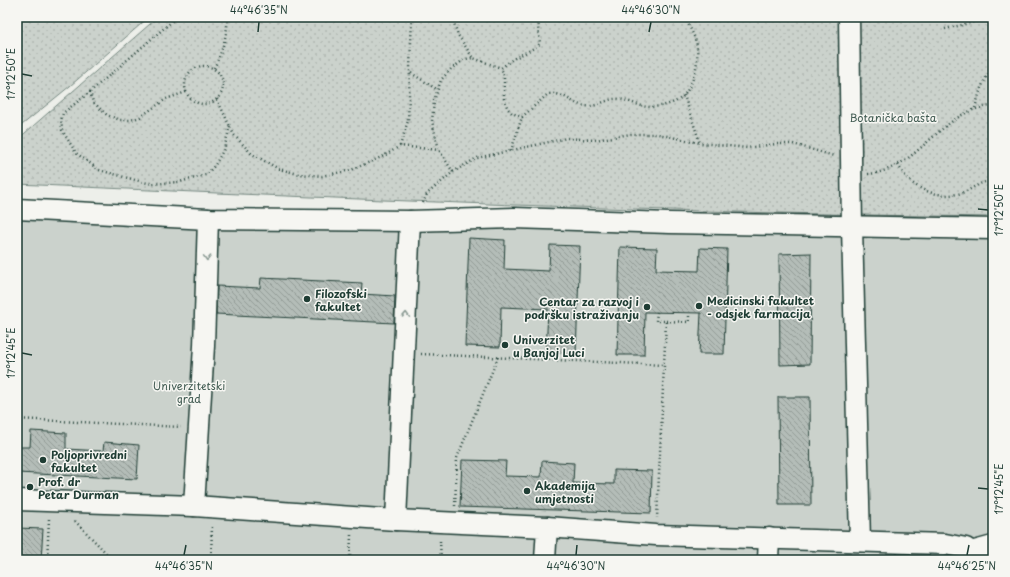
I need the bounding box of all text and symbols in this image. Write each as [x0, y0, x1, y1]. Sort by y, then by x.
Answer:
text: 44°46'35"N [230, 2, 288, 17]
text: 44°46'30"N [622, 2, 681, 17]
text: 17°12'50"E [3, 48, 18, 100]
park label: Botanička bašta [849, 109, 937, 126]
text: 17°12'50"E [991, 184, 1006, 236]
one-way arrow [203, 255, 211, 261]
place label: Filozofski fakultet [315, 285, 367, 315]
place label: Medicinski fakultet - odsjek farmacija [707, 292, 815, 322]
place label: Centar za razvoj i podršku istraživanju [524, 293, 640, 323]
marker: Filozofski fakultet [302, 294, 312, 304]
marker: Medicinski fakultet - odsjek farmacija [694, 301, 704, 311]
marker: Centar za razvoj i podršku istraživanju [642, 302, 652, 312]
one-way arrow [401, 312, 410, 318]
text: 17°12'45"E [3, 327, 18, 379]
place label: Univerzitet u Banjoj Luci [513, 331, 585, 361]
marker: Univerzitet u Banjoj Luci [500, 340, 510, 350]
park label: Univerzitetski grad [153, 377, 225, 407]
place label: Poljoprivredni fakultet [51, 446, 127, 476]
marker: Poljoprivredni fakultet [38, 455, 48, 465]
text: 17°12'45"E [991, 463, 1006, 515]
place label: Prof. dr Petar Durman [38, 473, 119, 503]
place label: Akademija umjetnosti [535, 477, 596, 507]
marker: Prof. dr Petar Durman [25, 482, 35, 492]
marker: Akademija umjetnosti [522, 486, 532, 496]
text: 44°46'35"N [155, 558, 213, 573]
text: 44°46'30"N [547, 558, 606, 573]
text: 44°46'25"N [938, 558, 996, 573]

